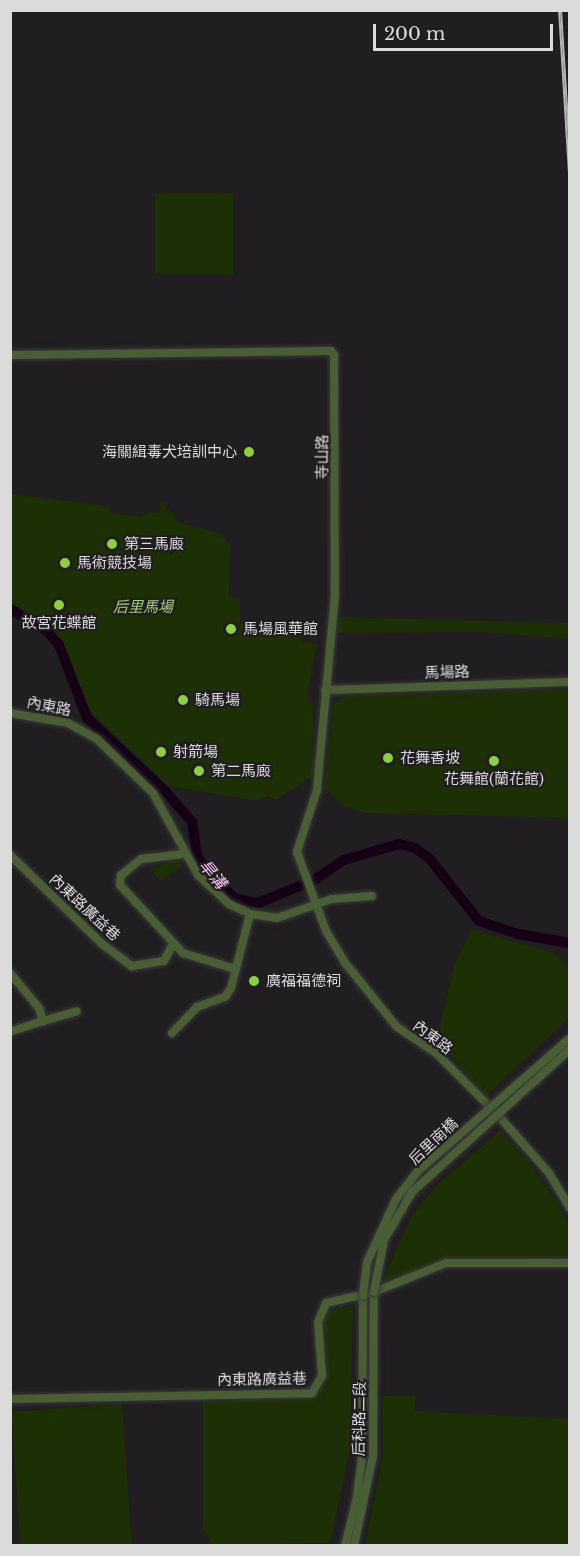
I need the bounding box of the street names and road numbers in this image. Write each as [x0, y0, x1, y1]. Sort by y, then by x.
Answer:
street label: 寺山路 [313, 435, 331, 479]
street label: 馬場路 [424, 662, 470, 682]
street label: 內東路 [25, 693, 73, 719]
street label: 內東路廣益巷 [46, 870, 124, 944]
street label: 內東路 [410, 1016, 456, 1058]
street label: 后里南橋 [405, 1114, 461, 1168]
street label: 內東路廣益巷 [217, 1369, 307, 1389]
street label: 后科路二段 [349, 1381, 369, 1457]

